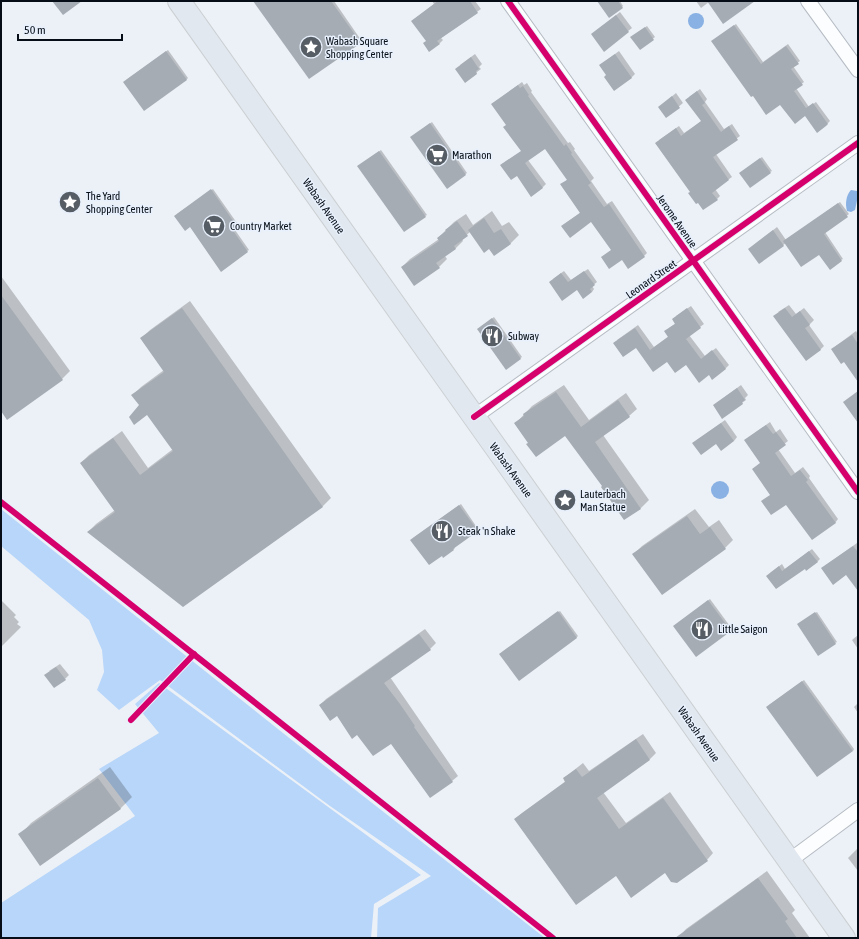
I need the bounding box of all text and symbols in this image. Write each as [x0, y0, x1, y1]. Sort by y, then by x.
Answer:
scale bar [18, 16, 122, 42]
text: 50 m [24, 23, 46, 37]
place icon: Wabash Square Shopping Center [298, 34, 324, 60]
place label: Wabash Square Shopping Center [326, 35, 393, 60]
supermarket icon: Marathon [424, 142, 450, 168]
place label: Marathon [452, 149, 492, 161]
street label: Wabash Avenue [301, 176, 347, 236]
place icon: The Yard Shopping Center [57, 189, 83, 215]
place label: The Yard Shopping Center [86, 190, 153, 215]
street label: Jerome Avenue [654, 192, 700, 250]
supermarket icon: Country Market [201, 213, 227, 239]
place label: Country Market [230, 220, 292, 232]
street label: Leonard Street [623, 257, 679, 301]
restaurant icon: Subway [479, 323, 505, 349]
place label: Subway [508, 330, 540, 342]
street label: Wabash Avenue [487, 440, 535, 500]
place icon: Lauterbach Man Statue [552, 487, 578, 513]
place label: Lauterbach Man Statue [580, 488, 626, 513]
restaurant icon: Steak 'n Shake [429, 518, 455, 544]
place label: Steak 'n Shake [458, 525, 515, 537]
restaurant icon: Little Saigon [689, 616, 715, 642]
place label: Little Saigon [718, 623, 768, 635]
street label: Wabash Avenue [676, 704, 722, 764]

